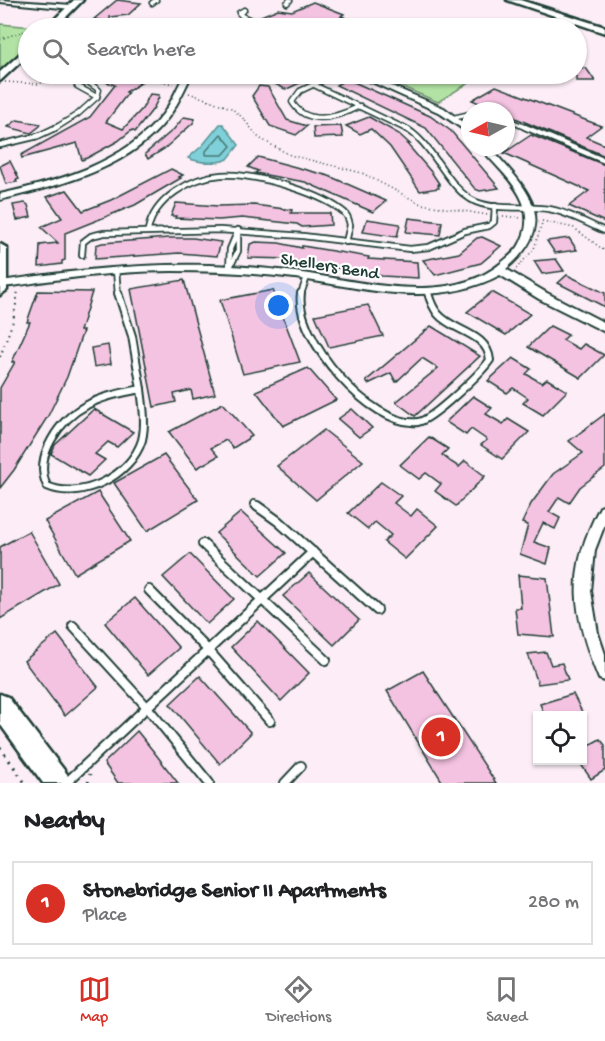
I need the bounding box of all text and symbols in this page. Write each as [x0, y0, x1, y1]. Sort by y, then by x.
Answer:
search box [18, 18, 587, 84]
icon: search [39, 35, 72, 68]
text: Search here [87, 38, 195, 64]
north arrow [461, 102, 515, 156]
street label: Shellers Bend [279, 249, 382, 286]
your location [264, 291, 293, 320]
map controls [533, 711, 587, 765]
button: locate [533, 711, 587, 765]
pin: 1 [422, 714, 460, 760]
text: Nearby [24, 807, 105, 838]
text: Stonebridge Senior II Apartments [83, 879, 386, 905]
text: 1 [41, 892, 50, 915]
text: 280 m [528, 892, 579, 915]
text: Place [83, 905, 127, 928]
tab: Map [78, 973, 111, 1028]
tab: Directions [266, 973, 331, 1028]
tab: Saved [486, 973, 527, 1028]

